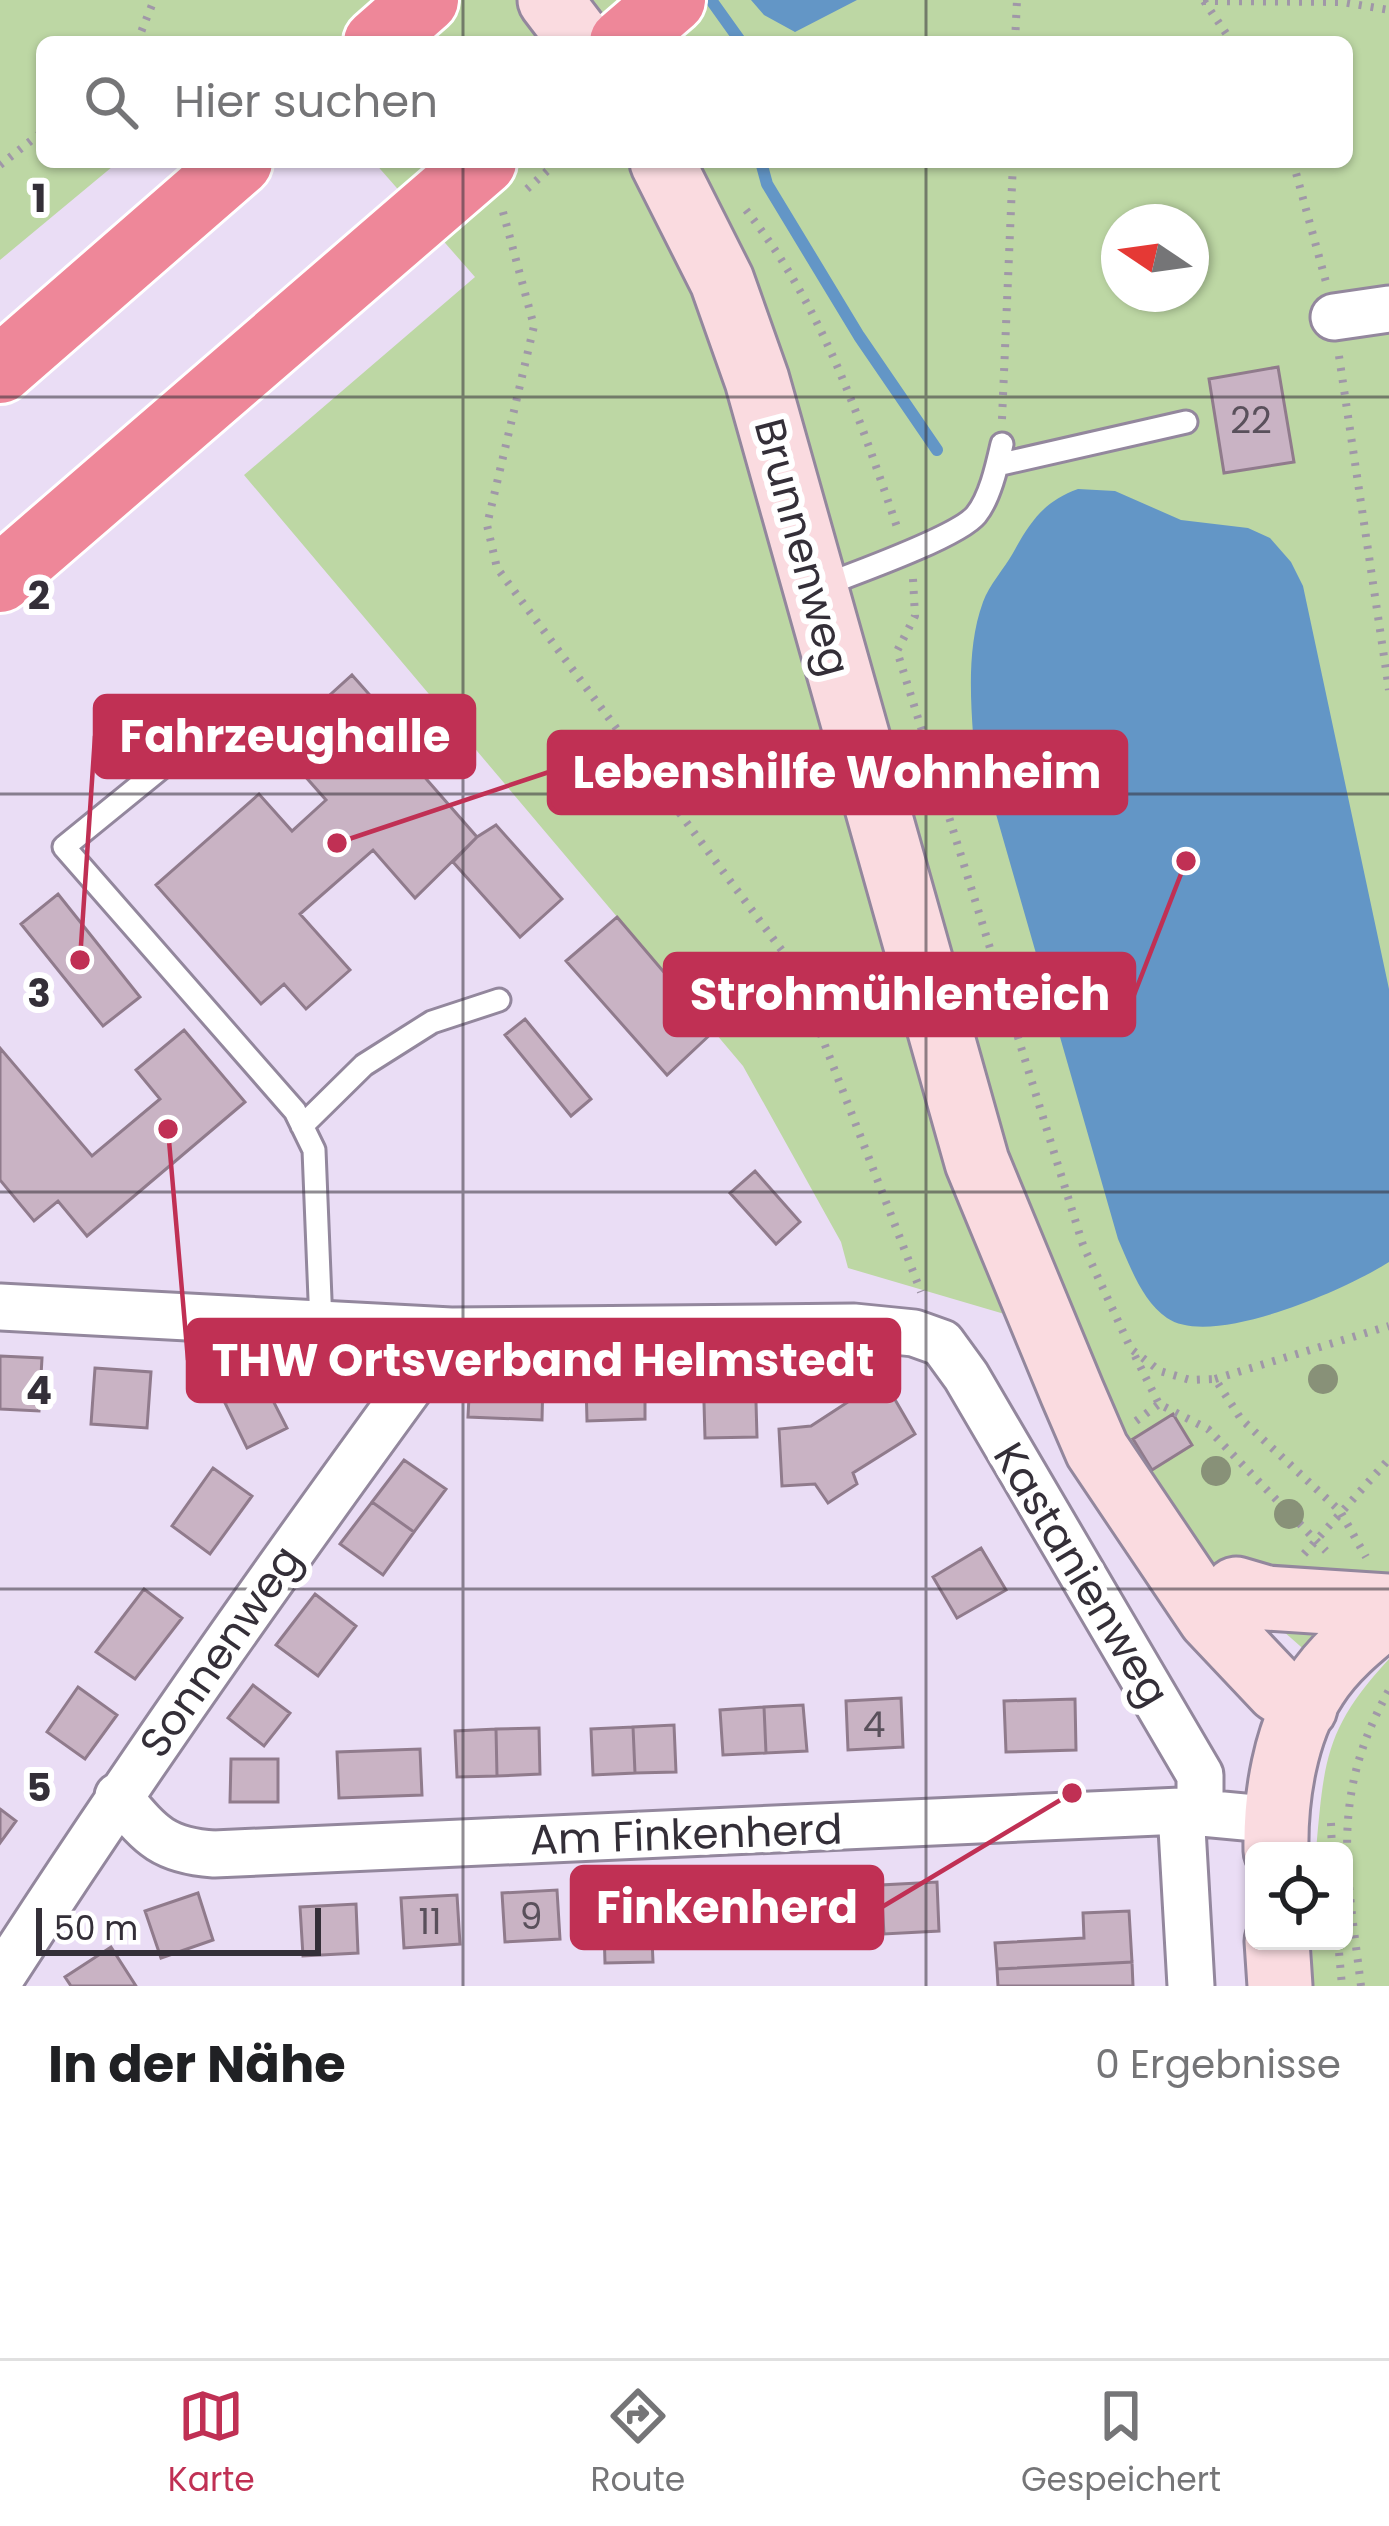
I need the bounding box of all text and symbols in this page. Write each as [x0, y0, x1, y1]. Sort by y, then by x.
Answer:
search box [36, 36, 1353, 168]
icon: search [78, 69, 144, 135]
text: Hier suchen [174, 70, 438, 133]
text: 1 [32, 171, 46, 226]
north arrow [1101, 204, 1209, 312]
house number: 22 [1230, 395, 1272, 446]
street label: Brunnenweg [740, 412, 865, 682]
text: 2 [28, 568, 50, 623]
callout: Fahrzeughalle [95, 696, 474, 777]
text: Fahrzeughalle [120, 705, 450, 768]
callout: Lebenshilfe Wohnheim [549, 732, 1126, 813]
text: Lebenshilfe Wohnheim [573, 741, 1101, 804]
callout: Strohmühlenteich [665, 954, 1134, 1035]
text: Strohmühlenteich [690, 963, 1110, 1026]
text: 3 [27, 966, 51, 1021]
callout: THW Ortsverband Helmstedt [188, 1320, 899, 1401]
text: THW Ortsverband Helmstedt [212, 1329, 874, 1392]
text: 4 [26, 1363, 52, 1418]
street label: Kastanienweg [980, 1431, 1184, 1717]
street label: Sonnenweg [125, 1533, 315, 1769]
house number: 4 [863, 1699, 885, 1750]
text: 5 [26, 1760, 52, 1815]
street label: Am Finkenherd [529, 1800, 843, 1869]
map controls [1245, 1842, 1353, 1950]
button: locate [1245, 1842, 1353, 1950]
callout: Finkenherd [572, 1867, 882, 1948]
text: Finkenherd [596, 1876, 858, 1939]
house number: 9 [520, 1891, 542, 1942]
house number: 11 [418, 1896, 442, 1947]
scale bar [36, 1902, 321, 1955]
text: 50 m [54, 1905, 138, 1952]
text: In der Nähe [48, 2028, 346, 2100]
text: 0 Ergebnisse [1095, 2037, 1341, 2092]
tab: Karte [168, 2383, 255, 2505]
tab: Route [590, 2383, 685, 2505]
tab: Gespeichert [1021, 2383, 1221, 2505]

